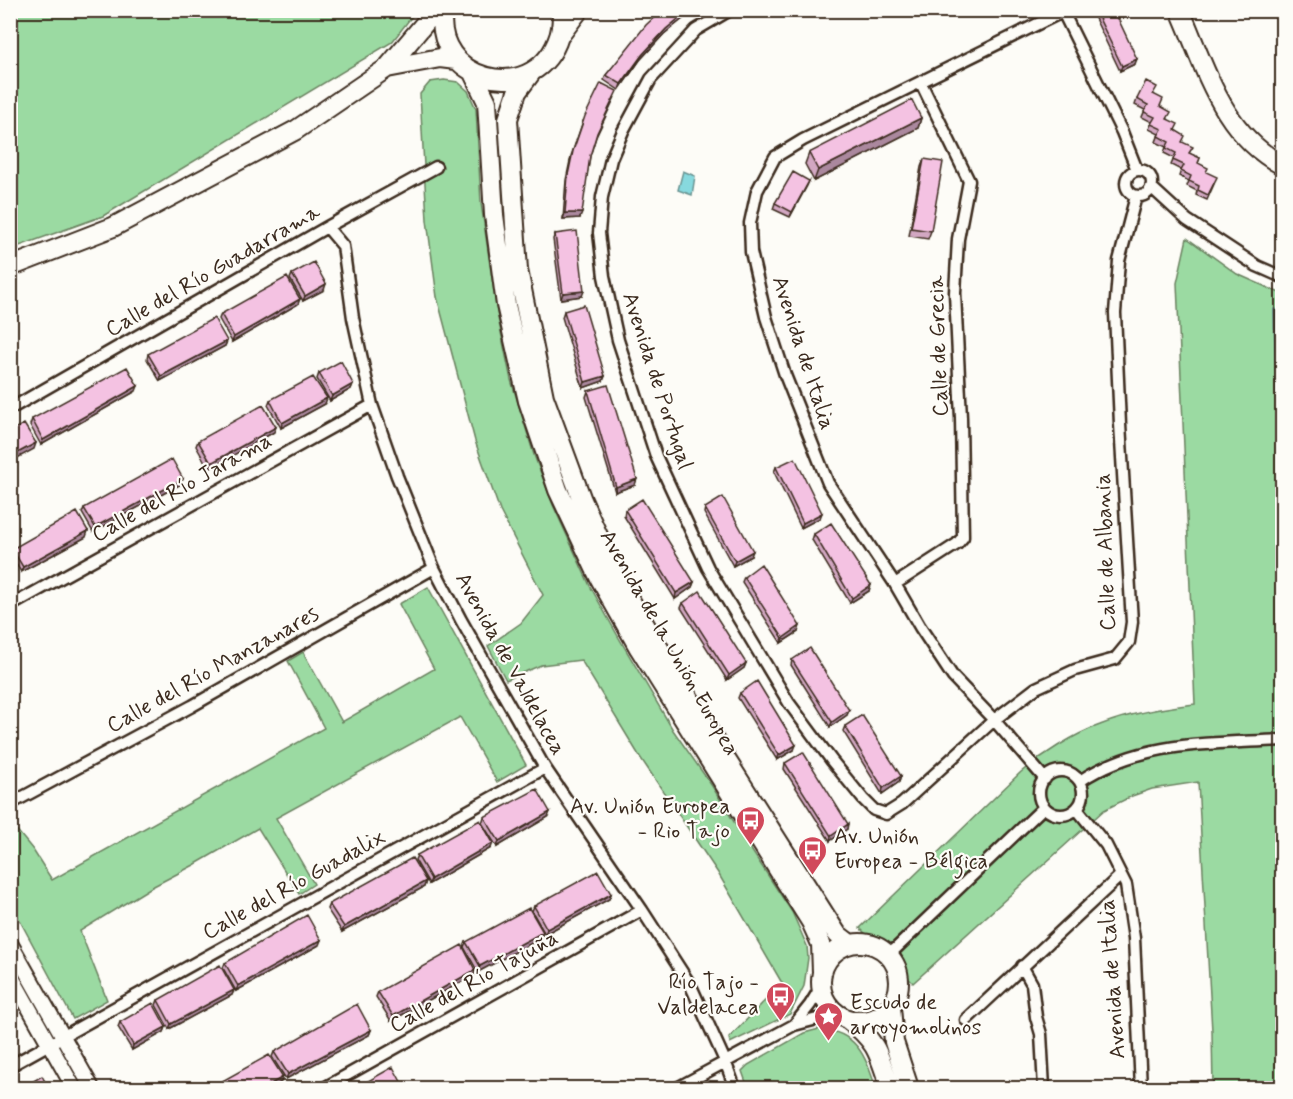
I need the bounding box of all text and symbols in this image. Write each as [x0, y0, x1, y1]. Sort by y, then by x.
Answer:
street label: Calle del Río Guadarrama [101, 198, 326, 344]
street label: Avenida de Italia [765, 272, 841, 434]
street label: Calle de Grecia [923, 274, 955, 417]
street label: Avenida de Portugal [614, 289, 699, 473]
street label: Calle del Río Jarama [87, 427, 277, 549]
street label: Calle de Albania [1089, 473, 1123, 631]
street label: Avenida de la Unión Europea [593, 525, 745, 761]
street label: Avenida de Valdelacea [448, 568, 572, 760]
street label: Calle del Río Manzanares [102, 600, 324, 740]
place label: Av. Unión Europea - Rio Tajo [570, 793, 730, 847]
bus stop icon: Av. Unión Europea - Rio Tajo [735, 804, 767, 846]
street label: Calle del Río Guadalix [198, 823, 391, 947]
place label: Av. Unión Europea - Bélgica [834, 823, 988, 879]
bus stop icon: Av. Unión Europea - Bélgica [797, 834, 829, 876]
street label: Avenida de Italia [1093, 898, 1133, 1060]
street label: Calle del Río Tajuña [385, 924, 564, 1041]
place label: Río Tajo - Valdelacea [657, 969, 759, 1022]
bus stop icon: Río Tajo - Valdelacea [764, 980, 796, 1022]
place label: Escudo de arroyomolinos [850, 989, 981, 1042]
place icon: Escudo de arroyomolinos [813, 1000, 845, 1042]

